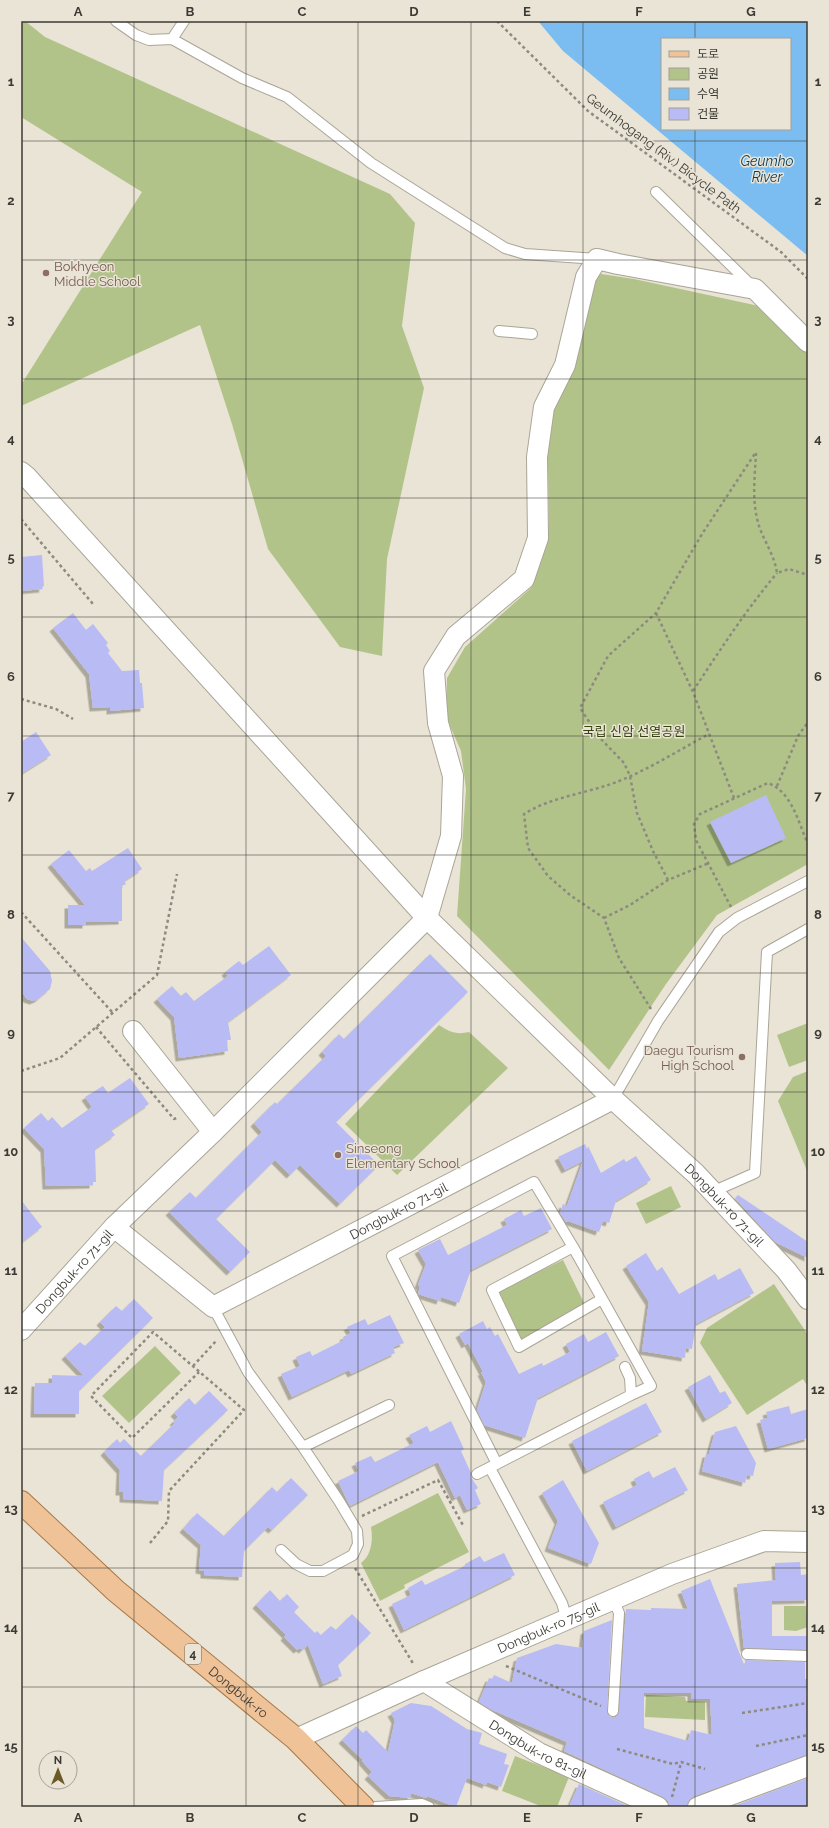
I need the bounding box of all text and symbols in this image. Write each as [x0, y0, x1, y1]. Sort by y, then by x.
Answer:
text: A [74, 4, 83, 19]
text: B [186, 4, 195, 19]
text: C [298, 4, 307, 19]
text: D [409, 4, 419, 19]
text: E [523, 4, 531, 19]
text: F [635, 4, 643, 19]
text: G [746, 4, 756, 19]
legend [661, 38, 791, 130]
text: 도로 [697, 47, 719, 61]
text: 공원 [697, 67, 719, 81]
text: 1 [8, 74, 15, 89]
text: 1 [815, 74, 822, 89]
text: 수역 [697, 87, 719, 101]
street label: Geumhogang (Riv.) Bicycle Path [583, 90, 744, 217]
text: 건물 [697, 107, 719, 121]
water label: Geumho River [740, 153, 794, 185]
text: 2 [7, 193, 15, 208]
text: 2 [814, 193, 822, 208]
place label: Bokhyeon Middle School [54, 259, 141, 289]
marker: Bokhyeon Middle School [41, 268, 51, 278]
text: 3 [7, 312, 15, 327]
text: 3 [814, 312, 822, 327]
text: 4 [7, 431, 15, 446]
text: 4 [814, 431, 822, 446]
text: 5 [7, 550, 15, 565]
text: 5 [814, 550, 822, 565]
text: 6 [7, 669, 15, 684]
text: 6 [814, 669, 822, 684]
park label: 국립 신암 선열공원 [583, 724, 685, 739]
text: 7 [7, 788, 15, 803]
text: 7 [814, 788, 822, 803]
text: 8 [7, 907, 15, 922]
text: 8 [814, 907, 822, 922]
text: 9 [7, 1025, 15, 1040]
text: 9 [814, 1025, 822, 1040]
place label: Daegu Tourism High School [644, 1043, 734, 1073]
marker: Daegu Tourism High School [737, 1052, 747, 1062]
place label: Sinseong Elementary School [346, 1141, 460, 1171]
text: 10 [4, 1144, 18, 1159]
text: 10 [811, 1144, 825, 1159]
marker: Sinseong Elementary School [333, 1150, 343, 1160]
street label: Dongbuk-ro 71-gil [682, 1161, 767, 1250]
street label: Dongbuk-ro 71-gil [347, 1179, 450, 1243]
street label: Dongbuk-ro 71-gil [33, 1226, 116, 1317]
text: 11 [5, 1263, 18, 1278]
text: 11 [812, 1263, 825, 1278]
text: 12 [4, 1382, 18, 1397]
text: 12 [811, 1382, 825, 1397]
text: 13 [4, 1501, 18, 1516]
text: 13 [811, 1501, 825, 1516]
street label: Dongbuk-ro 75-gil [495, 1599, 602, 1656]
text: 14 [4, 1620, 18, 1635]
text: 14 [811, 1620, 825, 1635]
road number: 4 [185, 1644, 201, 1664]
street label: Dongbuk-ro [206, 1663, 271, 1721]
street label: Dongbuk-ro 81-gil [486, 1717, 589, 1782]
text: 15 [4, 1739, 18, 1754]
text: 15 [811, 1739, 825, 1754]
north arrow [38, 1750, 78, 1790]
text: N [54, 1754, 62, 1767]
text: A [74, 1810, 83, 1825]
text: B [186, 1810, 195, 1825]
text: C [298, 1810, 307, 1825]
text: D [409, 1810, 419, 1825]
text: E [523, 1810, 531, 1825]
text: F [635, 1810, 643, 1825]
text: G [746, 1810, 756, 1825]

